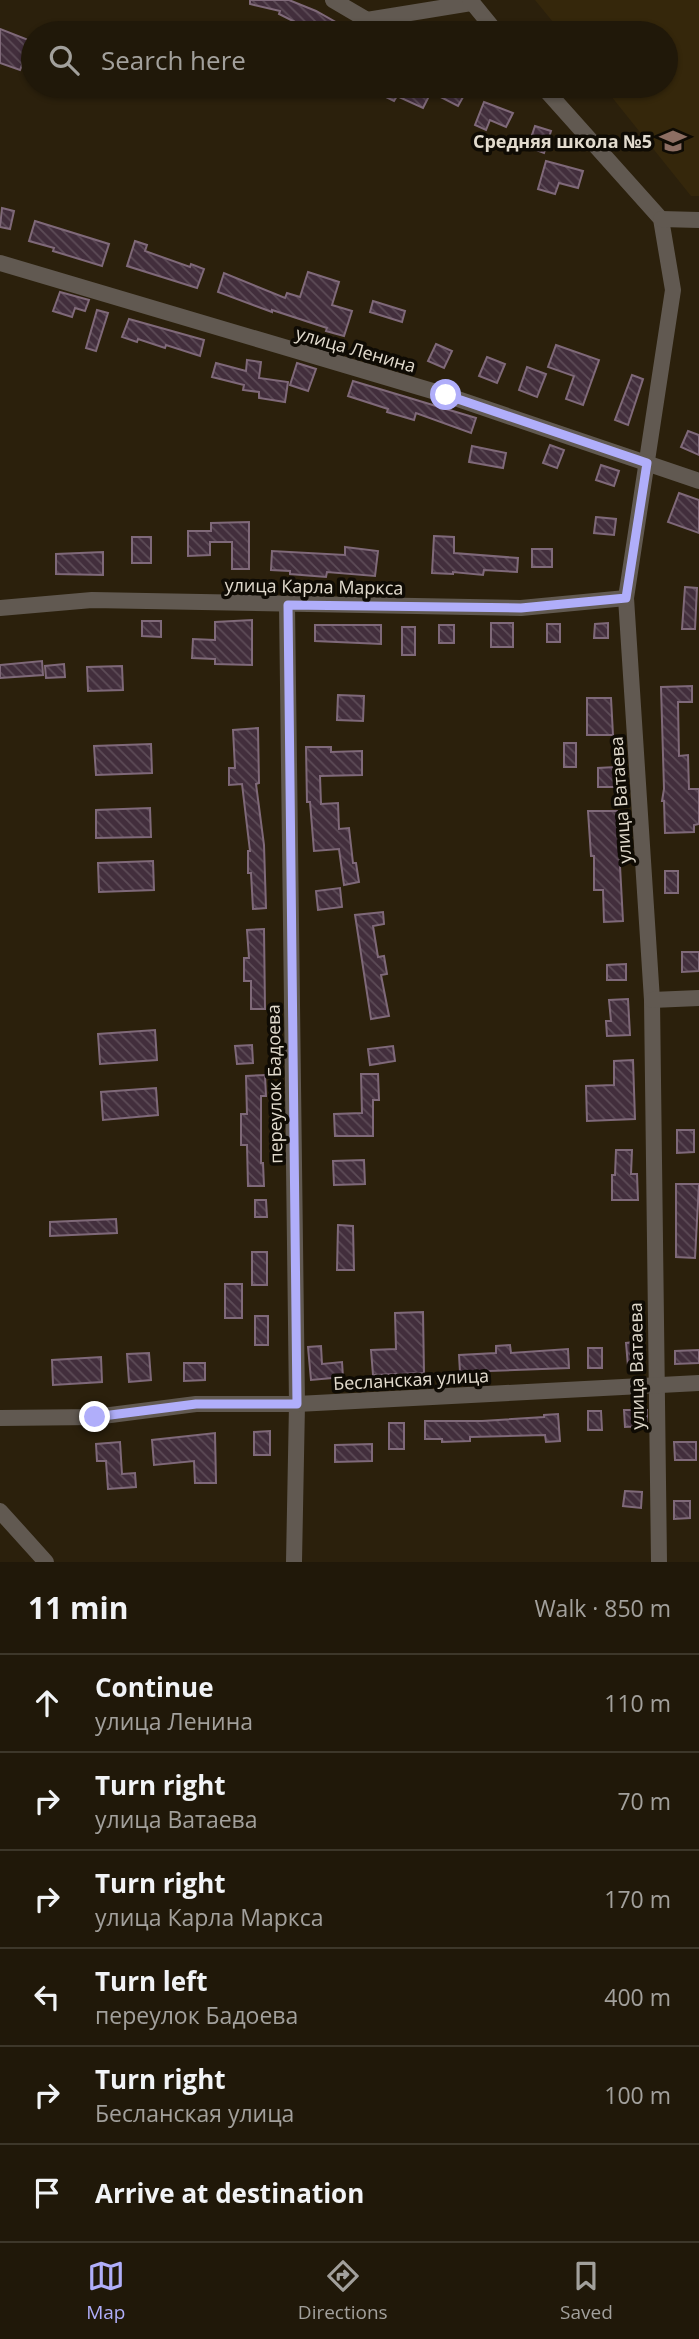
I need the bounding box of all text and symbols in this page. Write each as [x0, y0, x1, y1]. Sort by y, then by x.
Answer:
search box [21, 21, 678, 98]
icon: search [45, 41, 83, 79]
text: Search here [101, 42, 246, 78]
school or university icon: Средняя школа №5 [658, 126, 688, 156]
place label: Средняя школа №5 [473, 129, 652, 153]
street label: улица Ленина [293, 320, 419, 378]
route start [430, 379, 461, 410]
street label: улица Карла Маркса [224, 572, 404, 600]
street label: улица Ватаева [604, 736, 636, 864]
street label: переулок Бадоева [261, 1004, 287, 1164]
street label: улица Ватаева [623, 1302, 649, 1430]
street label: Бесланская улица [332, 1363, 490, 1395]
route end [79, 1401, 110, 1432]
text: 11 min [28, 1587, 128, 1628]
text: Walk · 850 m [534, 1592, 671, 1624]
text: Continue [95, 1669, 214, 1705]
icon: ahead [28, 1684, 66, 1722]
text: 110 m [604, 1687, 671, 1719]
text: улица Ленина [95, 1705, 253, 1737]
text: Turn right [95, 1767, 226, 1803]
icon: right [28, 1782, 66, 1820]
text: 70 m [617, 1785, 671, 1817]
text: улица Ватаева [95, 1803, 258, 1835]
text: Turn right [95, 1865, 226, 1901]
icon: right [28, 1880, 66, 1918]
text: 170 m [604, 1883, 671, 1915]
text: улица Карла Маркса [95, 1901, 323, 1933]
text: Turn left [95, 1963, 207, 1999]
icon: left [28, 1978, 66, 2016]
text: 400 m [604, 1981, 671, 2013]
text: переулок Бадоева [95, 1999, 298, 2031]
text: Turn right [95, 2061, 226, 2097]
icon: right [28, 2076, 66, 2114]
text: 100 m [604, 2079, 671, 2111]
text: Бесланская улица [95, 2097, 294, 2129]
icon: arrive [28, 2174, 66, 2212]
text: Arrive at destination [95, 2175, 364, 2211]
tab: Map [86, 2257, 125, 2325]
tab: Directions [298, 2257, 388, 2325]
tab: Saved [560, 2257, 613, 2325]

